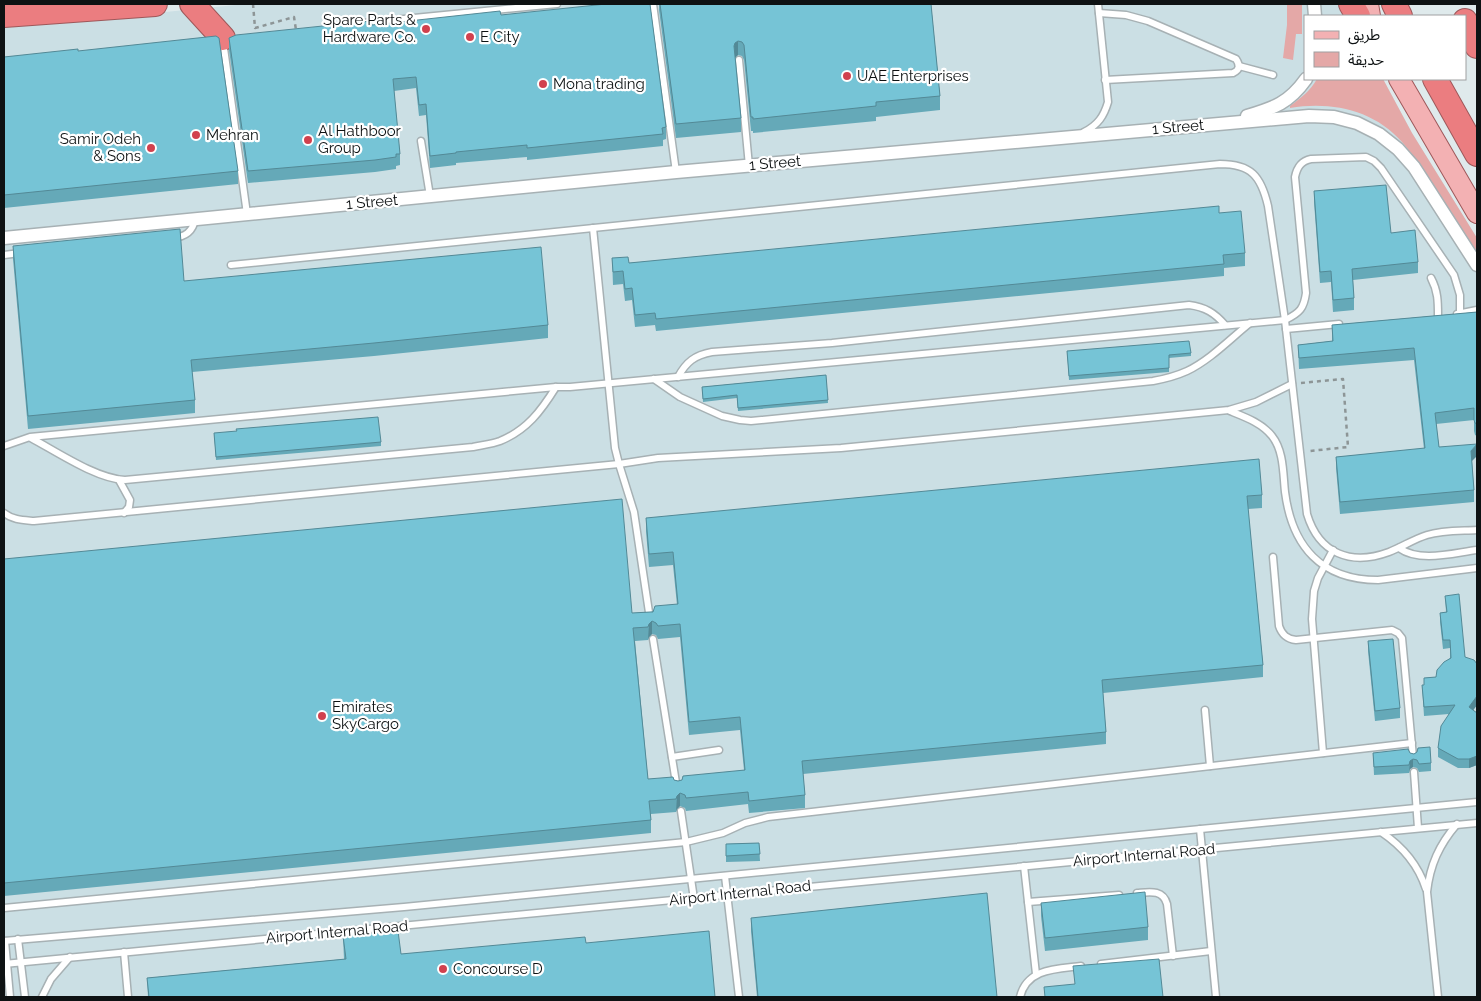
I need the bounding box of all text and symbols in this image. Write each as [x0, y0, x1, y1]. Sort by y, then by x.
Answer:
place label: Spare Parts & Hardware Co. [323, 11, 416, 46]
legend [1304, 15, 1466, 80]
marker: Spare Parts & Hardware Co. [420, 23, 432, 35]
text: طريق [1348, 26, 1380, 45]
place label: E City [480, 28, 520, 46]
marker: E City [464, 31, 476, 43]
text: حديقة [1348, 51, 1384, 69]
place label: UAE Enterprises [857, 67, 969, 85]
marker: UAE Enterprises [841, 70, 853, 82]
place label: Mona trading [553, 75, 645, 93]
marker: Mona trading [537, 78, 549, 90]
street label: 1 Street [1151, 116, 1205, 138]
place label: Al Hathboor Group [318, 122, 402, 157]
place label: Mehran [206, 126, 259, 144]
marker: Mehran [190, 129, 202, 141]
place label: Samir Odeh & Sons [60, 130, 141, 165]
marker: Al Hathboor Group [302, 134, 314, 146]
marker: Samir Odeh & Sons [145, 142, 157, 154]
street label: 1 Street [748, 152, 802, 174]
street label: 1 Street [345, 191, 399, 213]
place label: Emirates SkyCargo [332, 698, 399, 733]
marker: Emirates SkyCargo [316, 710, 328, 722]
street label: Airport Internal Road [1072, 840, 1216, 870]
street label: Airport Internal Road [668, 877, 812, 909]
street label: Airport Internal Road [265, 917, 409, 947]
place label: Concourse D [453, 960, 543, 978]
marker: Concourse D [437, 963, 449, 975]

